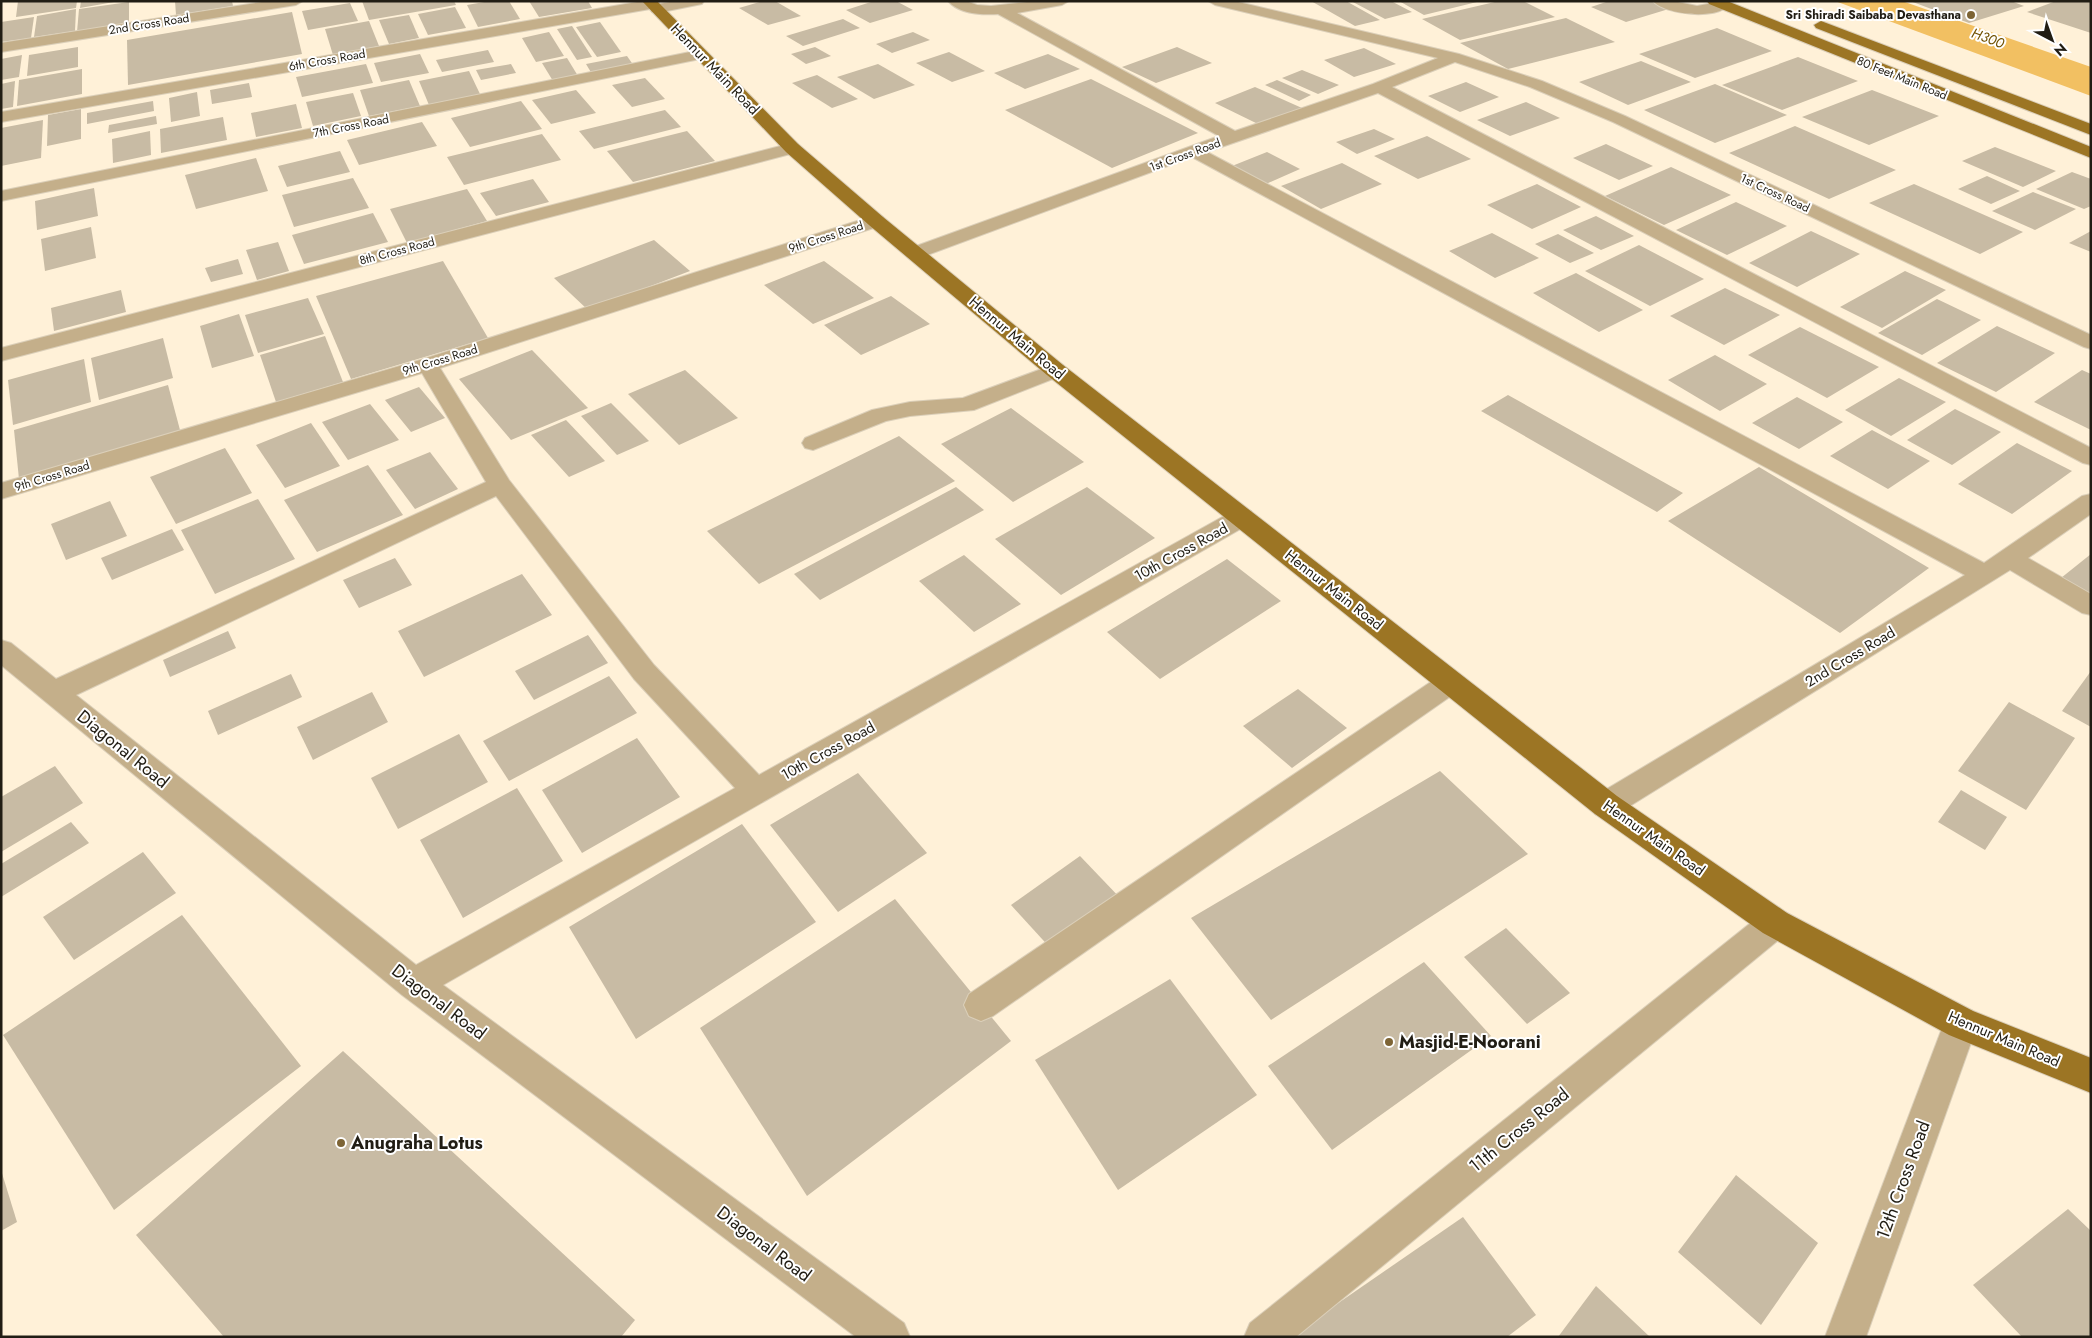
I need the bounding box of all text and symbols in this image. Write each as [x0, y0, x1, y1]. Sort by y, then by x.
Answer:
place label: Sri Shiradi Saibaba Devasthana [1785, 6, 1961, 24]
street label: 2nd Cross Road [107, 9, 191, 39]
marker: Sri Shiradi Saibaba Devasthana [1965, 9, 1977, 21]
north arrow [2027, 15, 2077, 65]
street label: Hennur Main Road [666, 18, 764, 120]
water label: H300 [1969, 23, 2008, 53]
text: N [2050, 39, 2071, 61]
street label: 6th Cross Road [287, 44, 367, 76]
street label: 80 Feet Main Road [1854, 52, 1950, 104]
street label: 7th Cross Road [312, 110, 390, 142]
street label: 1st Cross Road [1147, 134, 1223, 176]
street label: 1st Cross Road [1737, 169, 1813, 217]
street label: 9th Cross Road [786, 216, 866, 258]
street label: 8th Cross Road [357, 232, 437, 270]
street label: Hennur Main Road [964, 291, 1070, 385]
street label: 9th Cross Road [400, 340, 480, 380]
street label: 9th Cross Road [12, 456, 92, 496]
street label: 10th Cross Road [1130, 517, 1232, 587]
street label: Hennur Main Road [1280, 544, 1388, 636]
street label: 2nd Cross Road [1801, 621, 1899, 693]
street label: Diagonal Road [71, 704, 175, 794]
street label: 10th Cross Road [777, 716, 879, 786]
street label: Hennur Main Road [1599, 795, 1709, 881]
street label: Diagonal Road [386, 958, 492, 1046]
street label: Hennur Main Road [1945, 1005, 2063, 1073]
place label: Masjid-E-Noorani [1399, 1029, 1541, 1055]
marker: Masjid-E-Noorani [1383, 1036, 1395, 1048]
street label: 11th Cross Road [1463, 1081, 1575, 1179]
street label: 12th Cross Road [1870, 1117, 1936, 1243]
place label: Anugraha Lotus [350, 1130, 483, 1156]
marker: Anugraha Lotus [335, 1137, 347, 1149]
street label: Diagonal Road [711, 1200, 817, 1288]

